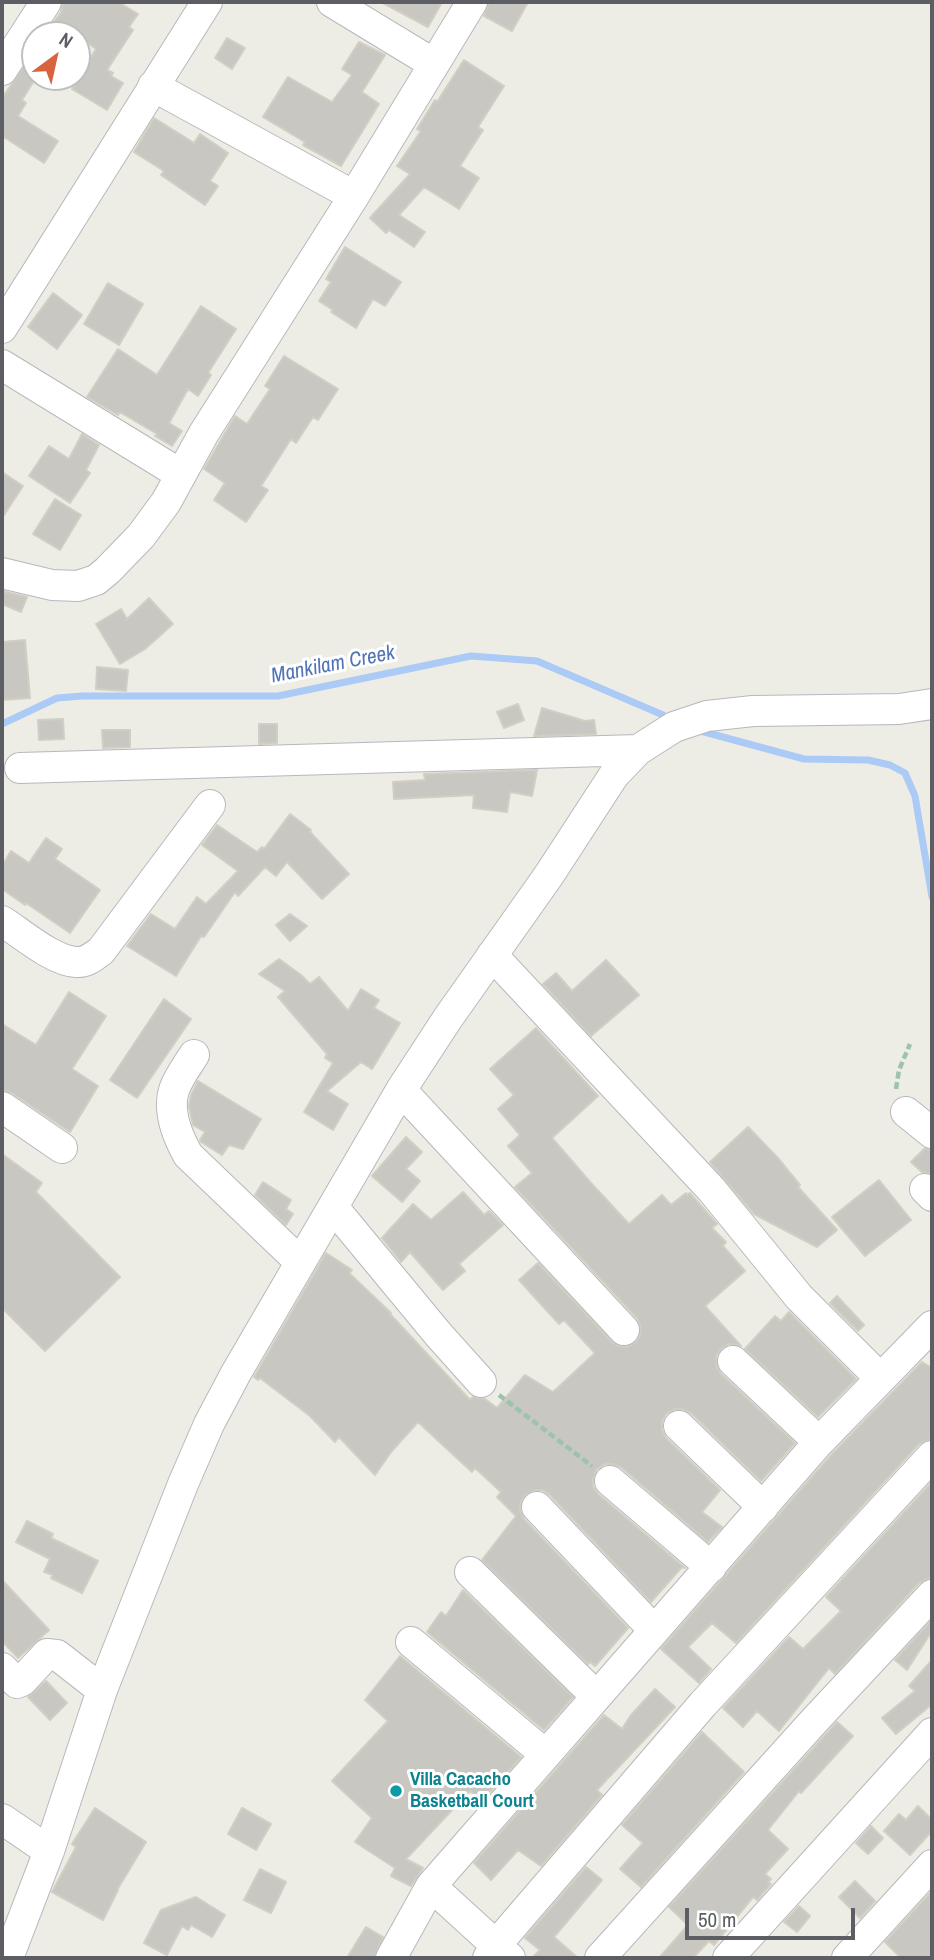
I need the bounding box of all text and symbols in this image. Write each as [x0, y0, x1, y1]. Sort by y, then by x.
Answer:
north arrow [21, 21, 91, 91]
text: N [55, 26, 78, 54]
water label: Mankilam Creek [269, 641, 397, 689]
place label: Villa Cacacho Basketball Court [410, 1769, 534, 1813]
marker: Villa Cacacho Basketball Court [388, 1783, 404, 1799]
scale bar [689, 1894, 859, 1938]
text: 50 m [698, 1905, 736, 1934]

